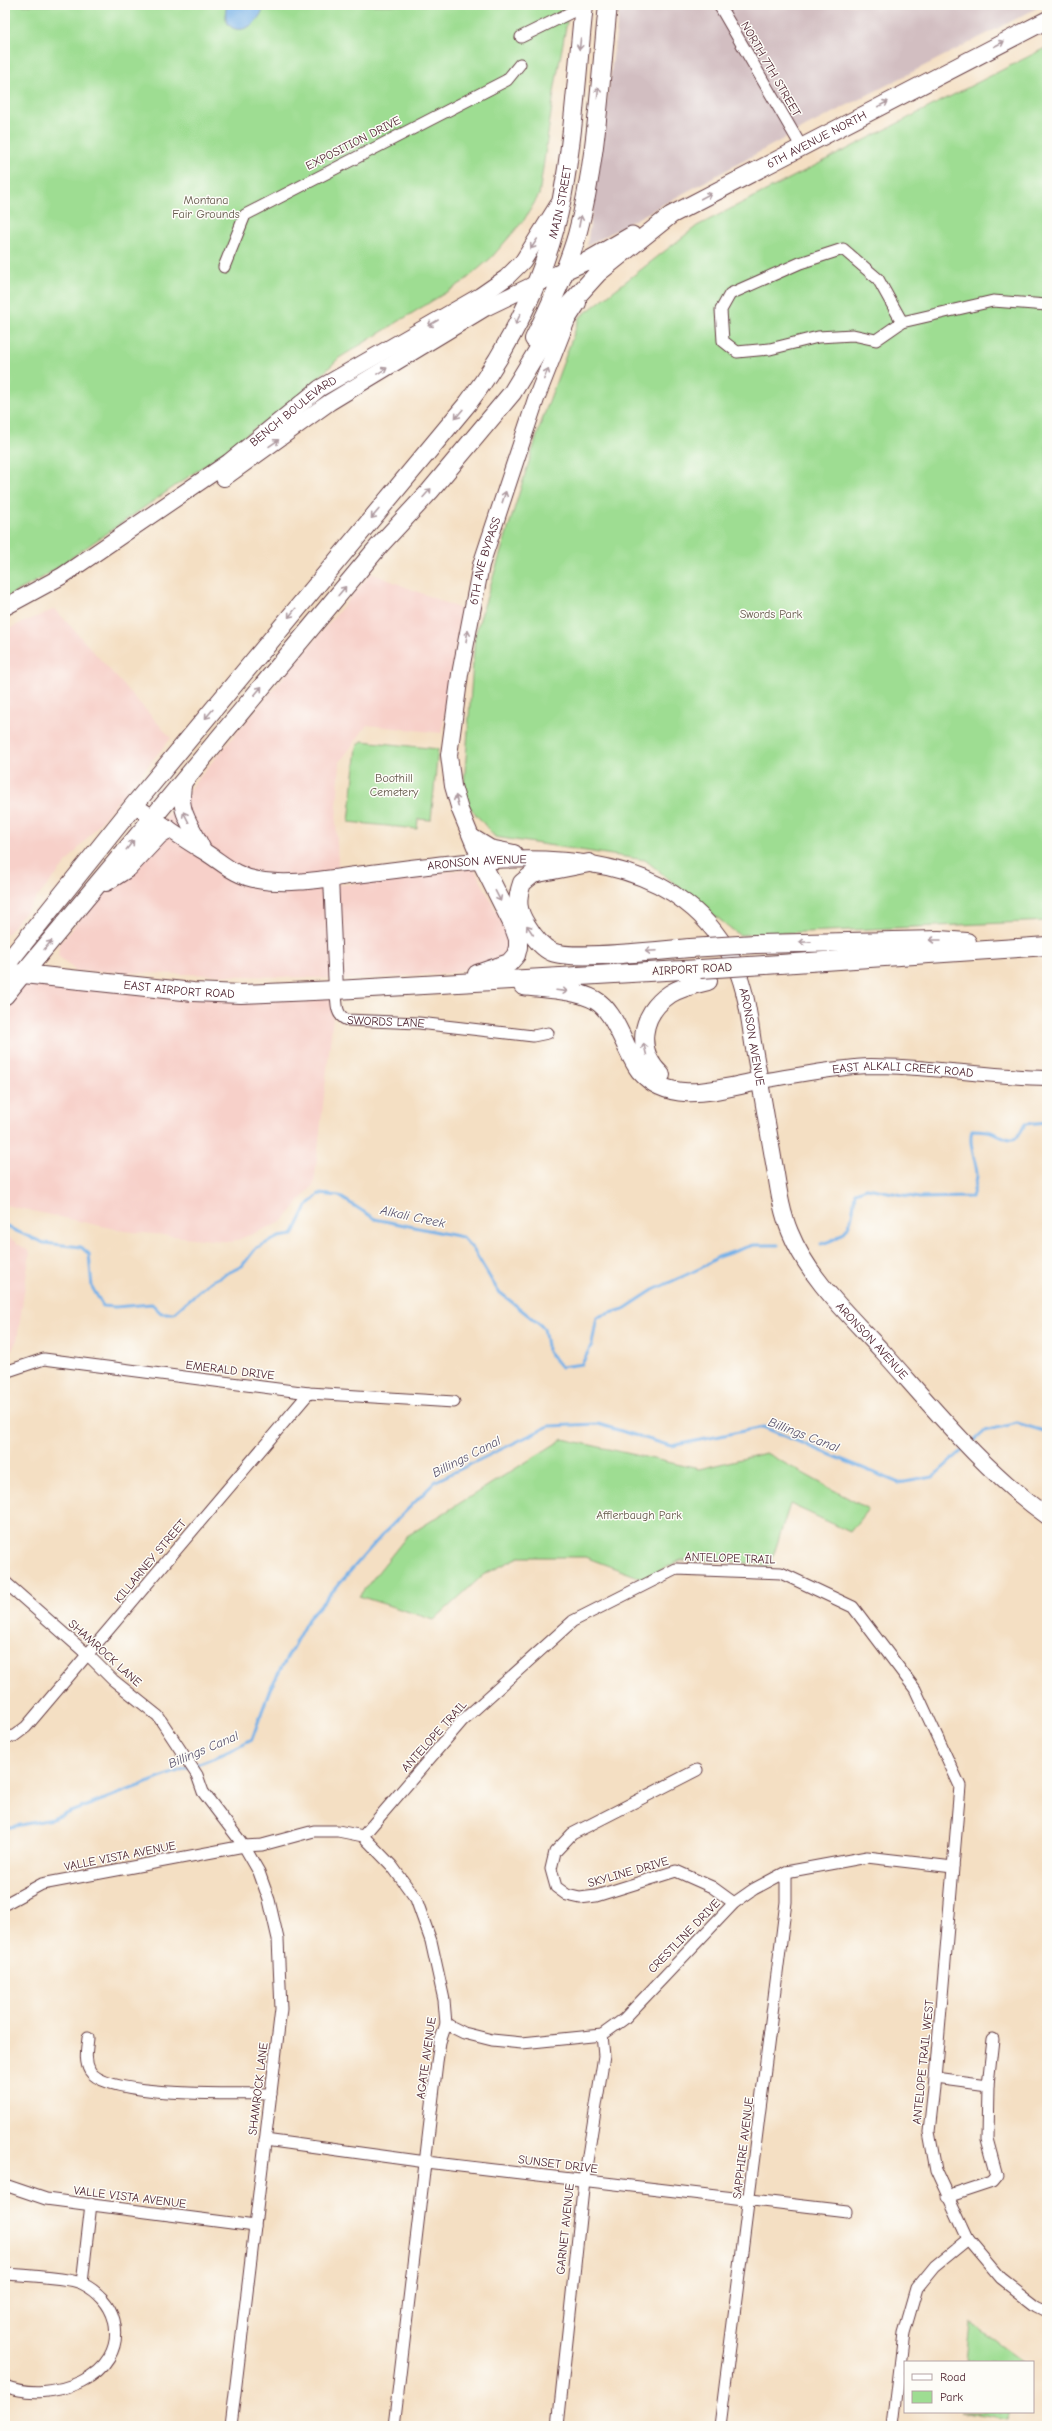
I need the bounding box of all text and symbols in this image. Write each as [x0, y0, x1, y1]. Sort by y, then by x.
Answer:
street label: NORTH 7TH STREET [738, 19, 804, 120]
one-way arrow [576, 37, 583, 50]
one-way arrow [993, 40, 1005, 48]
one-way arrow [594, 87, 602, 100]
one-way arrow [877, 99, 889, 107]
street label: 6TH AVENUE NORTH [764, 108, 869, 171]
street label: EXPOSITION DRIVE [303, 113, 403, 173]
street label: MAIN STREET [545, 164, 574, 240]
one-way arrow [700, 192, 712, 200]
park label: Montana Fair Grounds [172, 193, 240, 221]
one-way arrow [576, 215, 584, 228]
one-way arrow [530, 238, 538, 249]
one-way arrow [514, 313, 521, 325]
one-way arrow [427, 319, 439, 327]
one-way arrow [376, 366, 388, 374]
one-way arrow [542, 369, 550, 381]
street label: BENCH BOULEVARD [247, 373, 339, 449]
one-way arrow [454, 409, 463, 419]
one-way arrow [269, 439, 280, 447]
one-way arrow [423, 488, 432, 498]
one-way arrow [500, 491, 508, 503]
one-way arrow [371, 508, 380, 519]
street label: 6TH AVE BYPASS [466, 515, 504, 606]
one-way arrow [337, 586, 346, 596]
park label: Swords Park [740, 607, 803, 621]
one-way arrow [288, 608, 296, 619]
one-way arrow [463, 630, 471, 643]
one-way arrow [254, 685, 263, 696]
one-way arrow [205, 708, 214, 719]
park label: Boothill Cemetery [370, 771, 419, 799]
one-way arrow [453, 795, 460, 808]
one-way arrow [182, 811, 189, 823]
one-way arrow [126, 839, 134, 850]
street label: ARONSON AVENUE [426, 852, 527, 873]
one-way arrow [495, 890, 502, 902]
one-way arrow [526, 925, 534, 936]
one-way arrow [929, 936, 942, 944]
one-way arrow [799, 938, 812, 946]
one-way arrow [43, 940, 52, 951]
one-way arrow [645, 947, 658, 954]
street label: AIRPORT ROAD [652, 960, 732, 978]
street label: EAST AIRPORT ROAD [123, 978, 235, 1001]
street label: ARONSON AVENUE [736, 986, 768, 1087]
one-way arrow [555, 988, 568, 995]
street label: SWORDS LANE [347, 1013, 426, 1031]
one-way arrow [641, 1043, 648, 1056]
street label: EAST ALKALI CREEK ROAD [831, 1059, 974, 1080]
water label: Alkali Creek [378, 1202, 447, 1231]
street label: ARONSON AVENUE [833, 1299, 911, 1382]
street label: EMERALD DRIVE [185, 1358, 275, 1382]
water label: Billings Canal [766, 1414, 842, 1455]
water label: Billings Canal [430, 1433, 503, 1480]
park label: Afflerbaugh Park [596, 1508, 682, 1522]
street label: KILLARNEY STREET [111, 1516, 189, 1606]
street label: ANTELOPE TRAIL [684, 1549, 776, 1567]
street label: SHAMROCK LANE [66, 1617, 144, 1689]
street label: ANTELOPE TRAIL [398, 1698, 470, 1774]
water label: Billings Canal [166, 1728, 241, 1771]
street label: VALLE VISTA AVENUE [63, 1838, 177, 1874]
street label: SKYLINE DRIVE [586, 1854, 670, 1890]
street label: CRESTLINE DRIVE [645, 1896, 723, 1976]
street label: ANTELOPE TRAIL WEST [909, 1998, 937, 2125]
street label: AGATE AVENUE [413, 2016, 439, 2100]
street label: SHAMROCK LANE [245, 2042, 271, 2136]
street label: SAPPHIRE AVENUE [730, 2096, 756, 2200]
street label: SUNSET DRIVE [517, 2152, 599, 2176]
street label: VALLE VISTA AVENUE [73, 2183, 187, 2211]
street label: GARNET AVENUE [553, 2183, 577, 2275]
legend [904, 2361, 1034, 2413]
text: Road [940, 2370, 966, 2384]
text: Park [940, 2390, 963, 2404]

